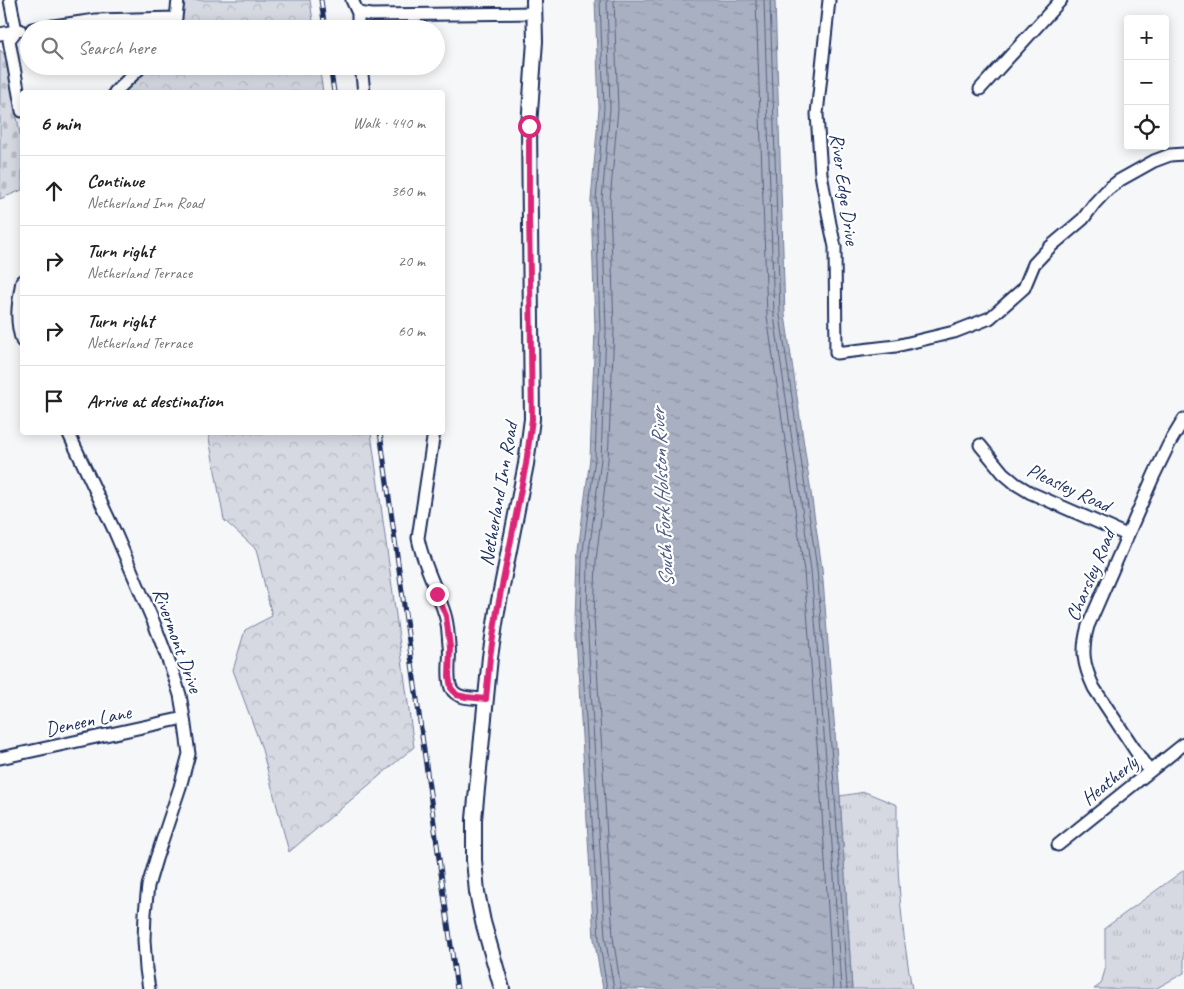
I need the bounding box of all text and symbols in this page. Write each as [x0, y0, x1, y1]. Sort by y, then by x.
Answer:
map controls [1124, 15, 1169, 150]
button: + [1124, 15, 1169, 60]
search box [20, 20, 445, 75]
icon: search [38, 34, 66, 62]
text: Search here [78, 36, 155, 60]
button: − [1124, 60, 1169, 105]
button: locate [1124, 105, 1169, 150]
text: 6 min [40, 110, 81, 136]
text: Walk · 440 m [353, 113, 425, 133]
route start [518, 115, 541, 138]
street label: River Edge Drive [824, 132, 865, 248]
text: Continue [87, 169, 144, 193]
icon: ahead [40, 177, 68, 205]
text: 360 m [391, 181, 425, 201]
text: Netherland Inn Road [87, 193, 203, 213]
text: Turn right [87, 239, 154, 263]
icon: right [40, 247, 68, 275]
text: 20 m [398, 251, 425, 271]
text: Netherland Terrace [87, 263, 192, 283]
text: Turn right [87, 309, 154, 333]
icon: right [40, 317, 68, 345]
text: 60 m [398, 321, 425, 341]
text: Netherland Terrace [87, 333, 192, 353]
icon: arrive [40, 387, 68, 415]
text: Arrive at destination [87, 389, 223, 413]
water label: South Fork Holston River [644, 403, 680, 588]
street label: Netherland Inn Road [474, 417, 524, 568]
street label: Pleasley Road [1023, 457, 1117, 519]
street label: Charsley Road [1060, 523, 1122, 625]
route end [426, 583, 449, 606]
street label: Rivermont Drive [147, 584, 209, 697]
street label: Deneen Lane [43, 699, 135, 742]
street label: Heatherly [1076, 749, 1143, 811]

